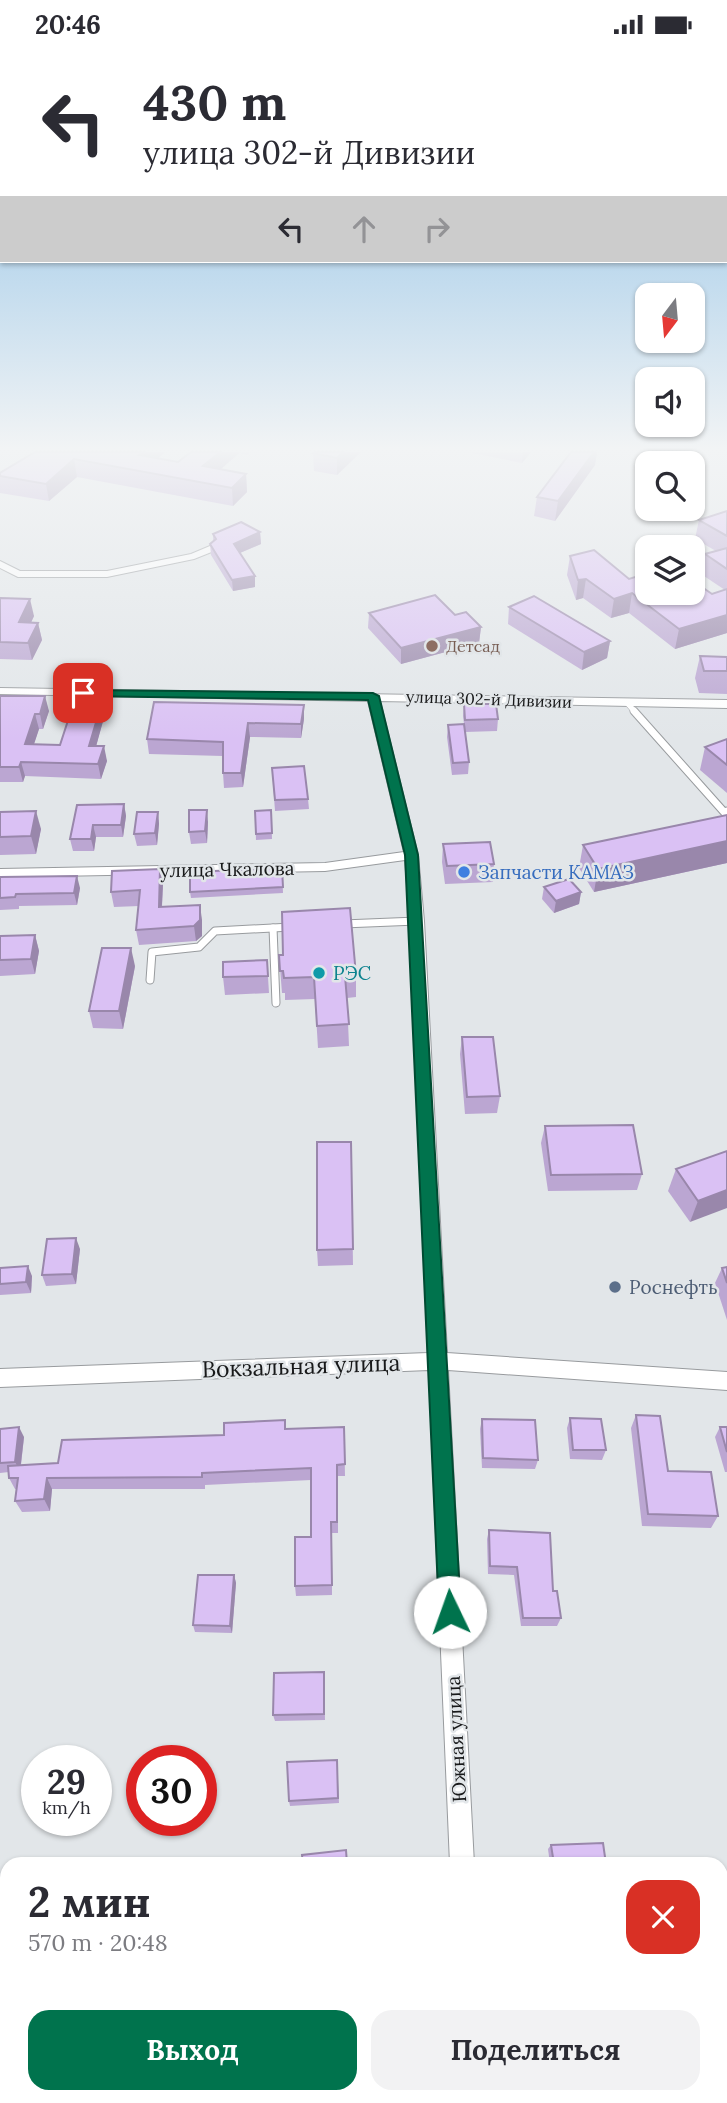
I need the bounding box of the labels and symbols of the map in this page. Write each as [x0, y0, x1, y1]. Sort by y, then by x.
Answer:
north arrow [635, 283, 705, 353]
place label: Детсад [446, 636, 500, 656]
marker: Детсад [424, 638, 440, 654]
pin [53, 663, 113, 723]
street label: улица 302-й Дивизии [406, 686, 572, 712]
street label: улица Чкалова [159, 856, 295, 882]
place label: Запчасти КАМАЗ [478, 860, 634, 884]
marker: Запчасти КАМАЗ [456, 864, 472, 880]
place label: РЭС [333, 961, 371, 985]
marker: РЭС [311, 965, 327, 981]
place label: Роснефть [629, 1275, 718, 1299]
marker: Роснефть [607, 1279, 623, 1295]
street label: Вокзальная улица [201, 1348, 401, 1383]
position arrow [413, 1575, 487, 1649]
street label: Южная улица [441, 1675, 471, 1803]
speed limit sign: 30 [126, 1745, 217, 1836]

